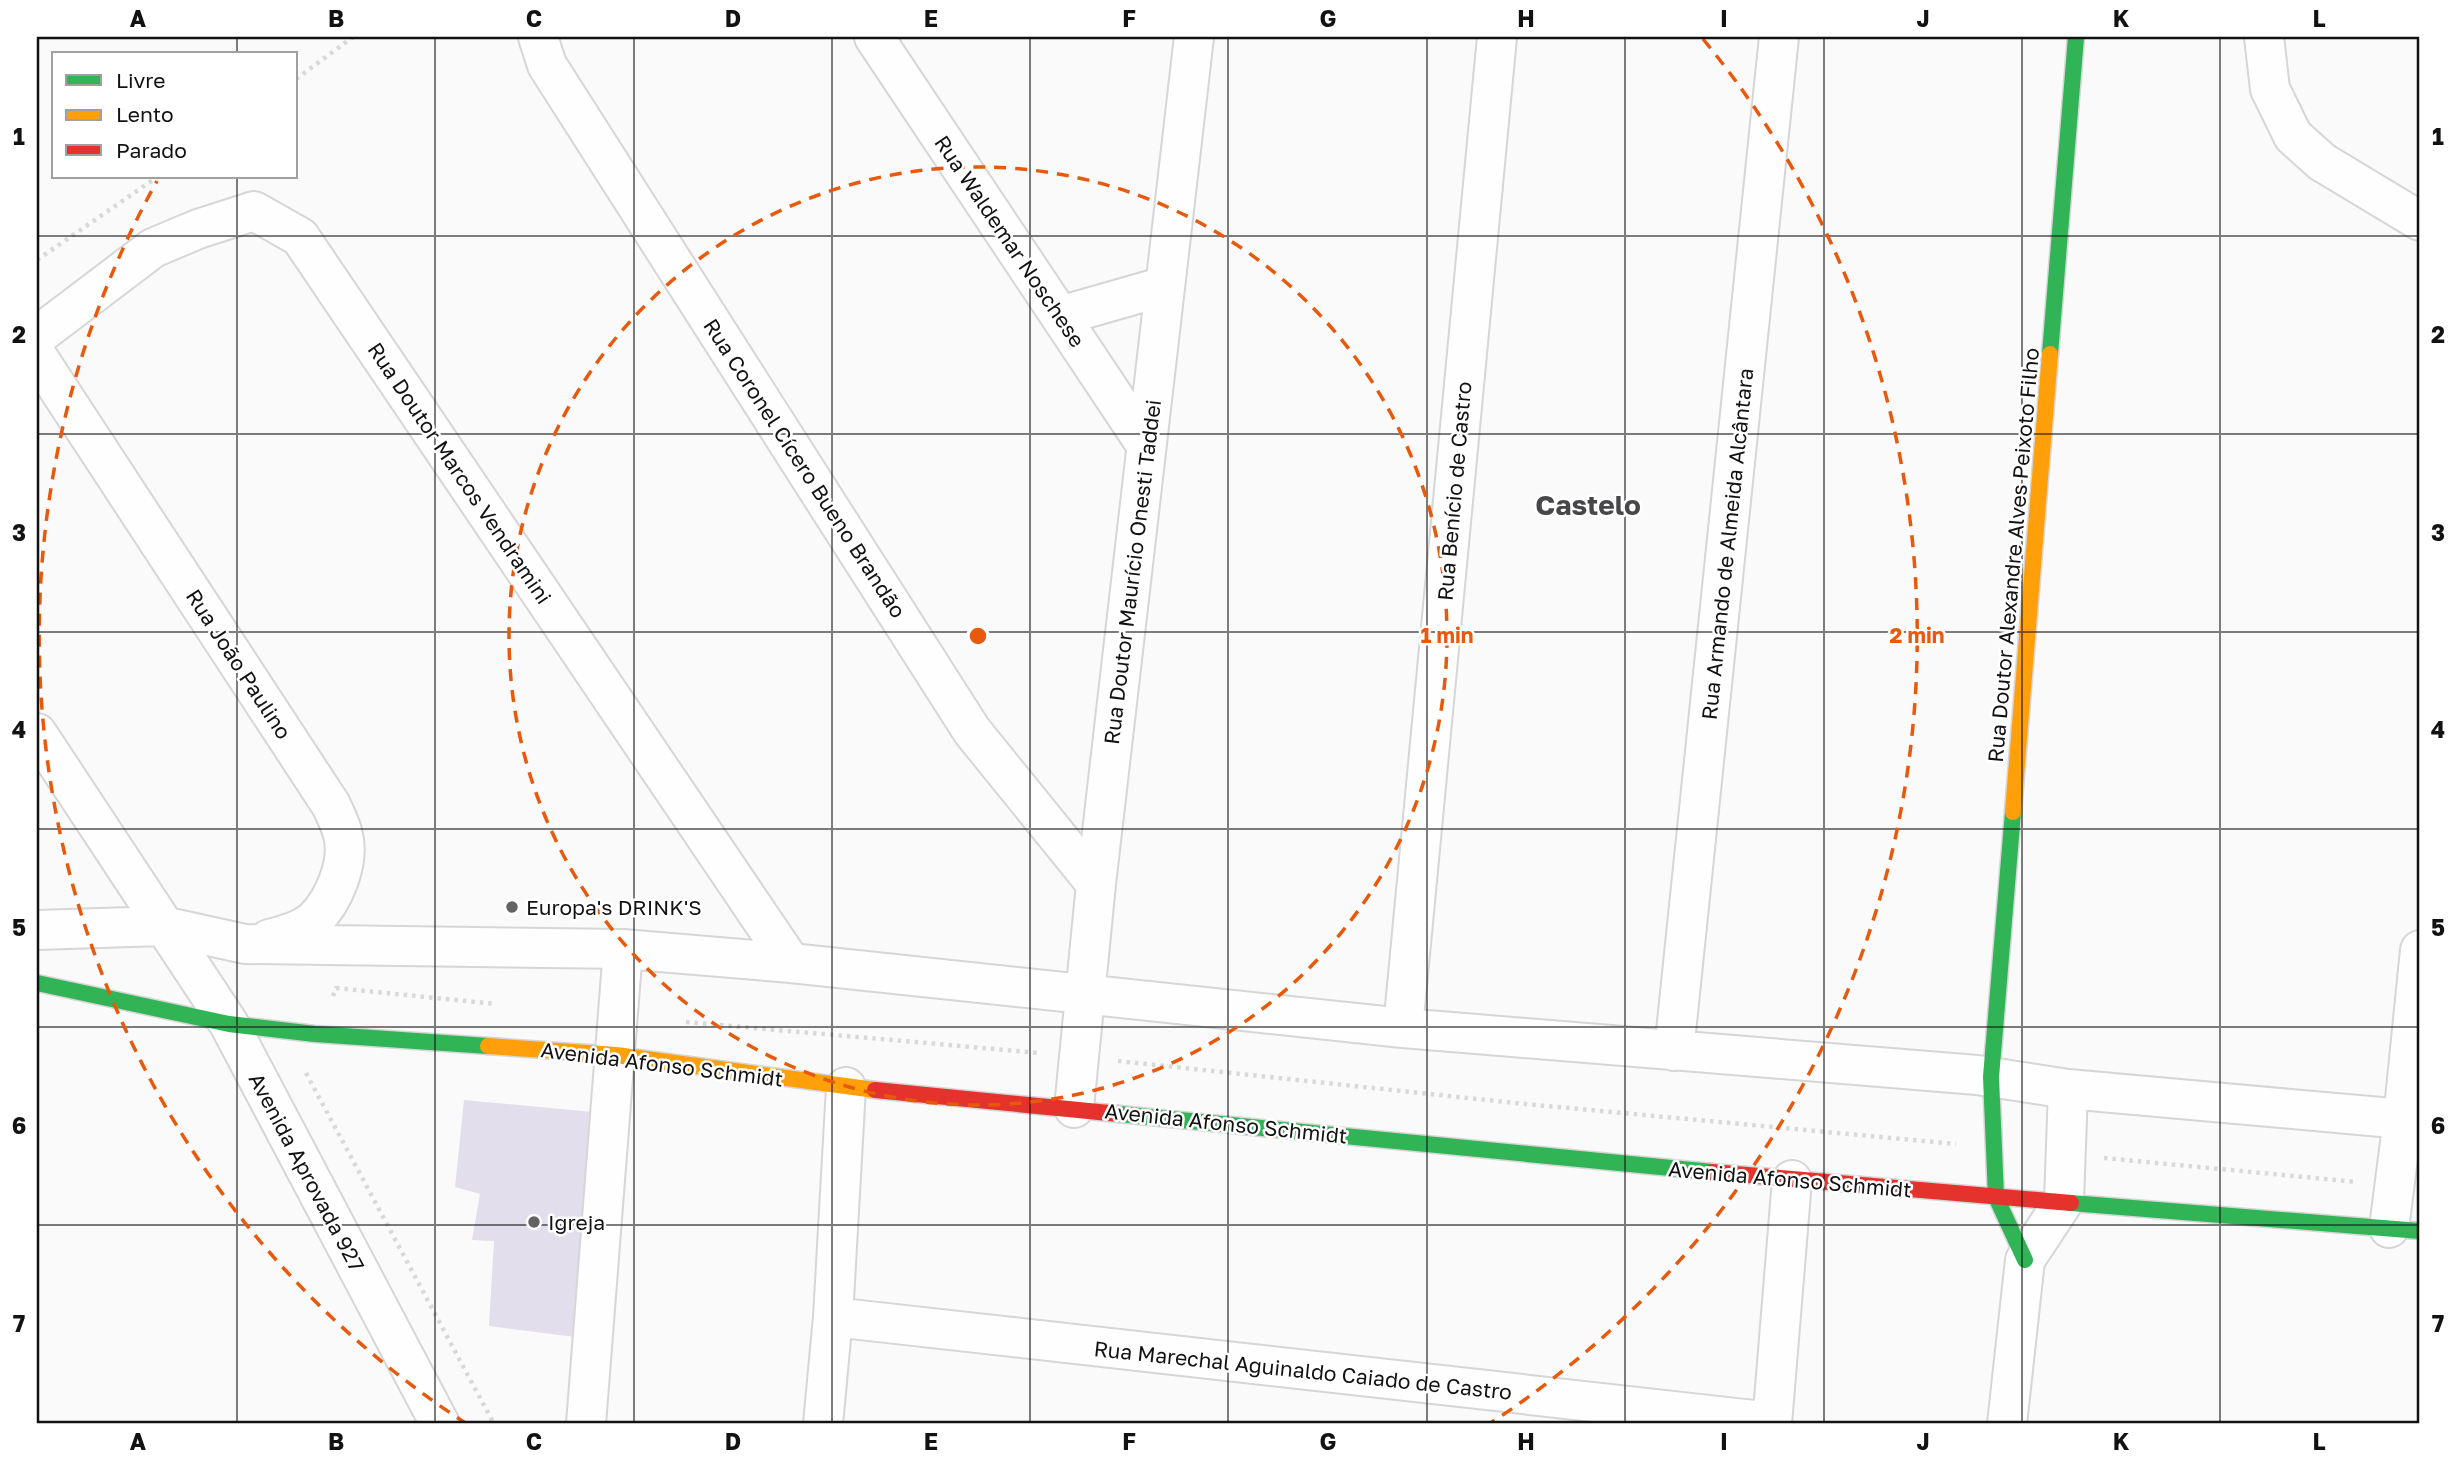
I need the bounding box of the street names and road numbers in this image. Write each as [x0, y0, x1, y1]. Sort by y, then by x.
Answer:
street label: Rua Waldemar Noschese [929, 130, 1091, 352]
street label: Rua Coronel Cícero Bueno Brandão [698, 314, 912, 622]
street label: Rua Doutor Marcos Vendramini [363, 337, 557, 609]
street label: Rua Doutor Alexandre Alves Peixoto Filho [1982, 347, 2044, 763]
street label: Rua Armando de Almeida Alcântara [1696, 367, 1758, 721]
street label: Rua Benício de Castro [1431, 380, 1477, 602]
street label: Rua Doutor Maurício Onesti Taddei [1098, 398, 1166, 746]
street label: Rua João Paulino [181, 584, 297, 744]
street label: Avenida Afonso Schmidt [539, 1036, 785, 1092]
street label: Avenida Aprovada 927 [244, 1068, 370, 1276]
street label: Avenida Afonso Schmidt [1103, 1097, 1349, 1149]
street label: Avenida Afonso Schmidt [1667, 1155, 1913, 1203]
street label: Rua Marechal Aguinaldo Caiado de Castro [1093, 1335, 1513, 1405]

